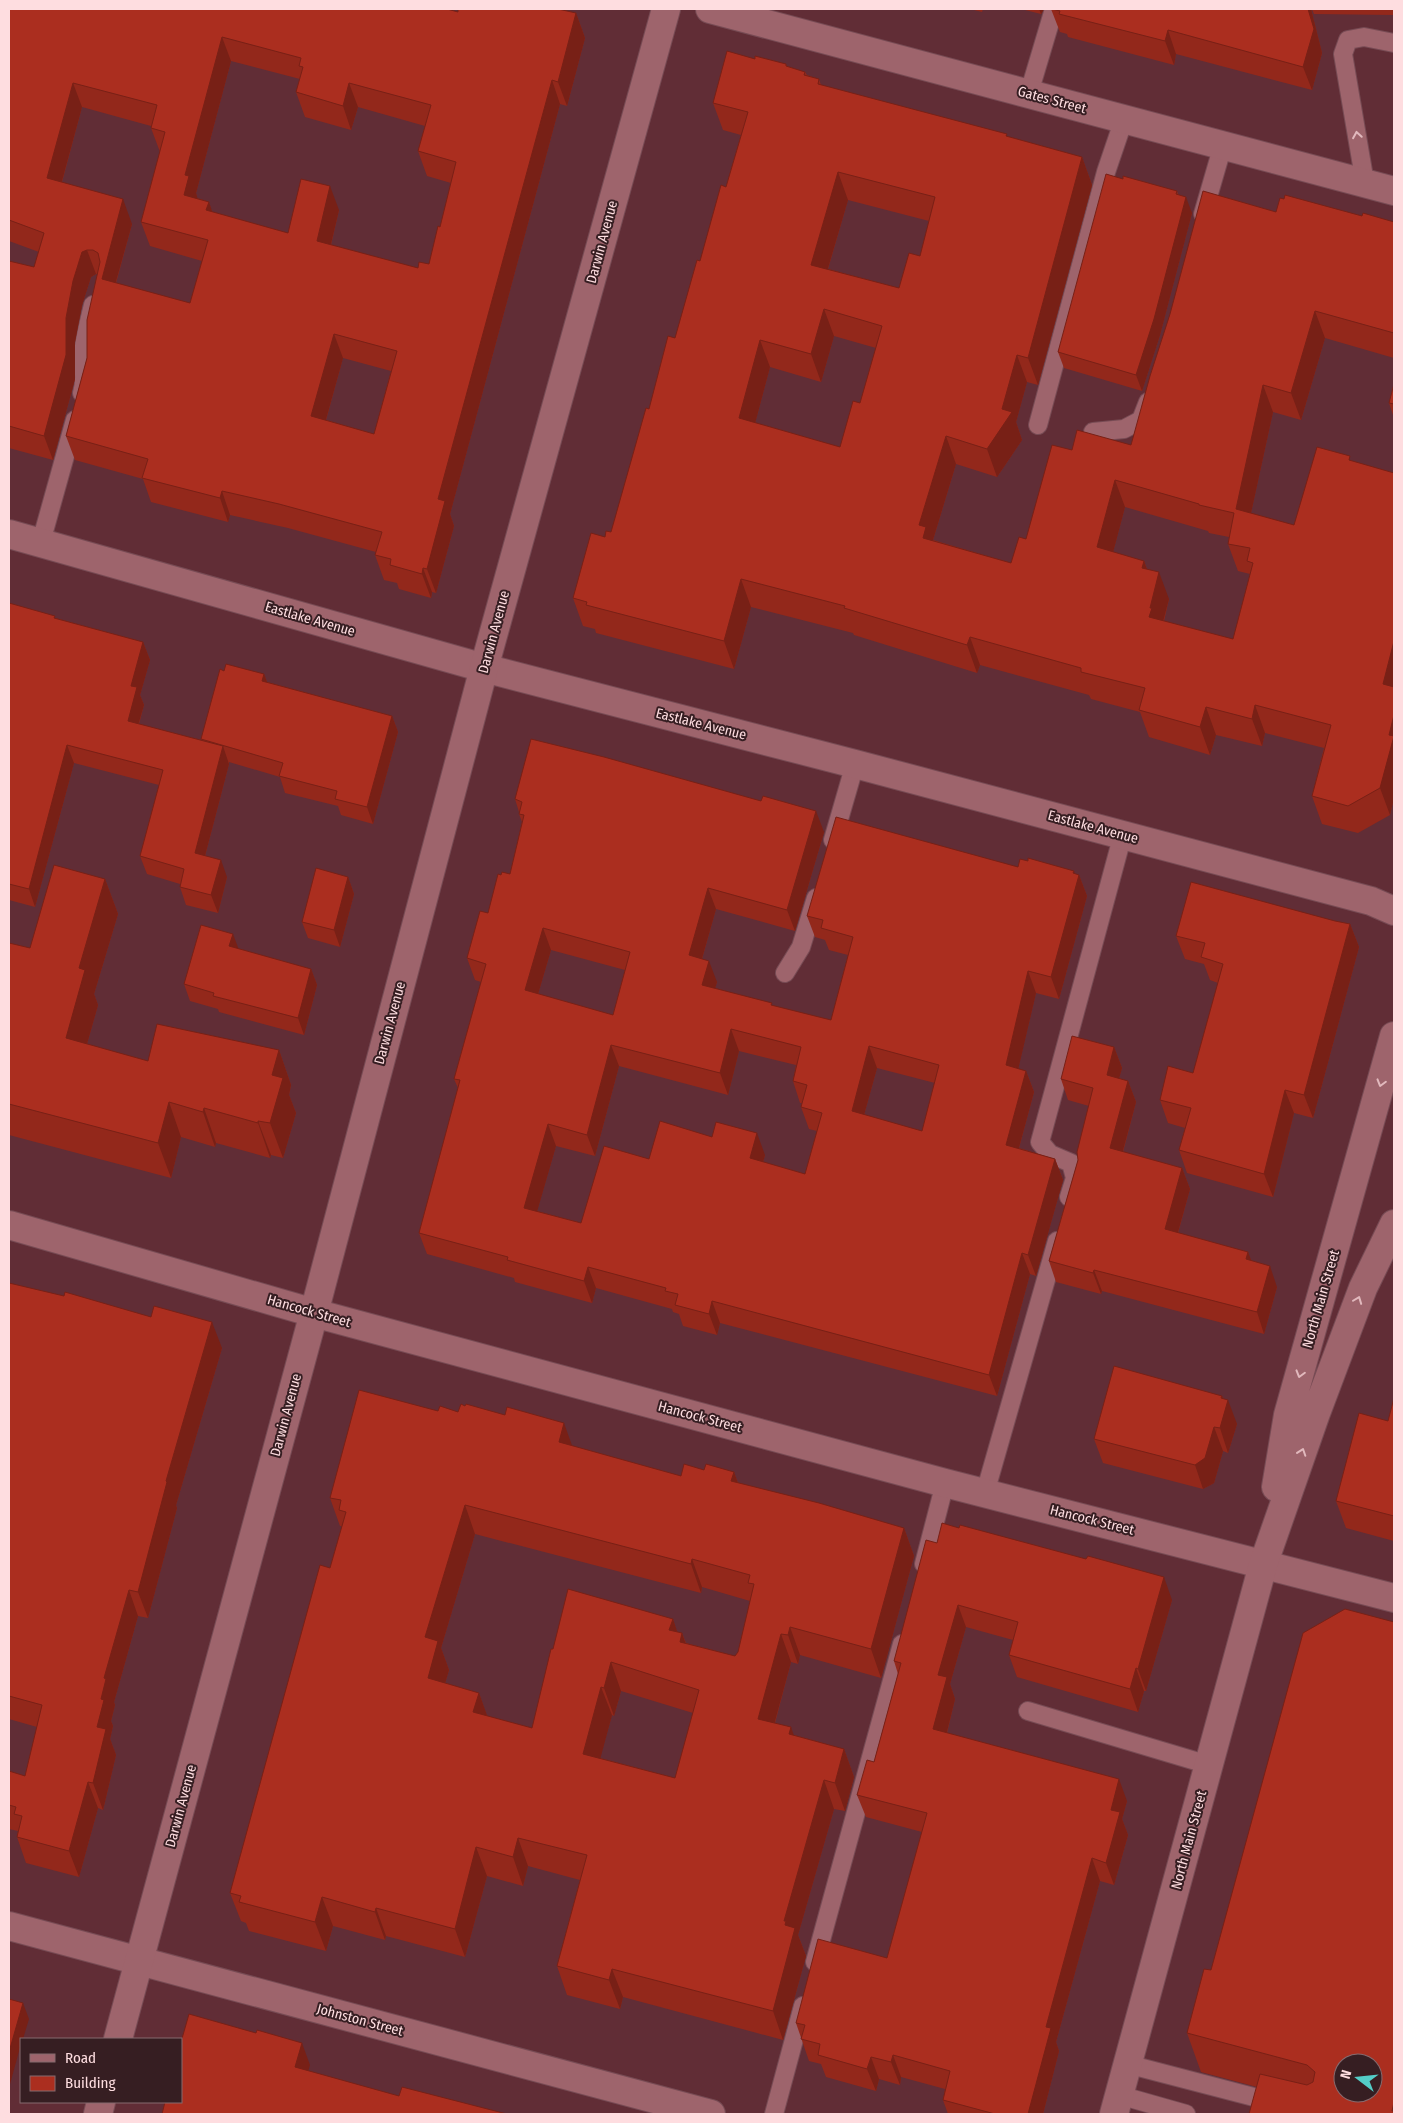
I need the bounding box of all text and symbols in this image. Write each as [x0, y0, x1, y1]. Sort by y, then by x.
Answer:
street label: Gates Street [1016, 83, 1088, 117]
one-way arrow [1352, 130, 1362, 139]
street label: Darwin Avenue [583, 199, 621, 285]
street label: Darwin Avenue [475, 589, 513, 675]
street label: Eastlake Avenue [263, 598, 357, 640]
street label: Eastlake Avenue [654, 705, 748, 743]
street label: Eastlake Avenue [1046, 807, 1140, 847]
street label: Darwin Avenue [371, 980, 409, 1066]
one-way arrow [1376, 1079, 1387, 1087]
street label: North Main Street [1299, 1248, 1343, 1350]
street label: Hancock Street [265, 1291, 353, 1331]
one-way arrow [1352, 1296, 1363, 1305]
one-way arrow [1295, 1370, 1305, 1378]
street label: Darwin Avenue [267, 1372, 305, 1458]
street label: Hancock Street [656, 1398, 744, 1436]
one-way arrow [1296, 1449, 1306, 1457]
street label: Hancock Street [1048, 1501, 1136, 1539]
street label: Darwin Avenue [162, 1763, 200, 1849]
street label: North Main Street [1168, 1788, 1210, 1891]
street label: Johnston Street [315, 2000, 405, 2040]
legend [20, 2038, 182, 2103]
text: Road [65, 2049, 96, 2067]
north arrow [1333, 2053, 1383, 2103]
text: N [1337, 2068, 1355, 2081]
text: Building [65, 2074, 116, 2092]

